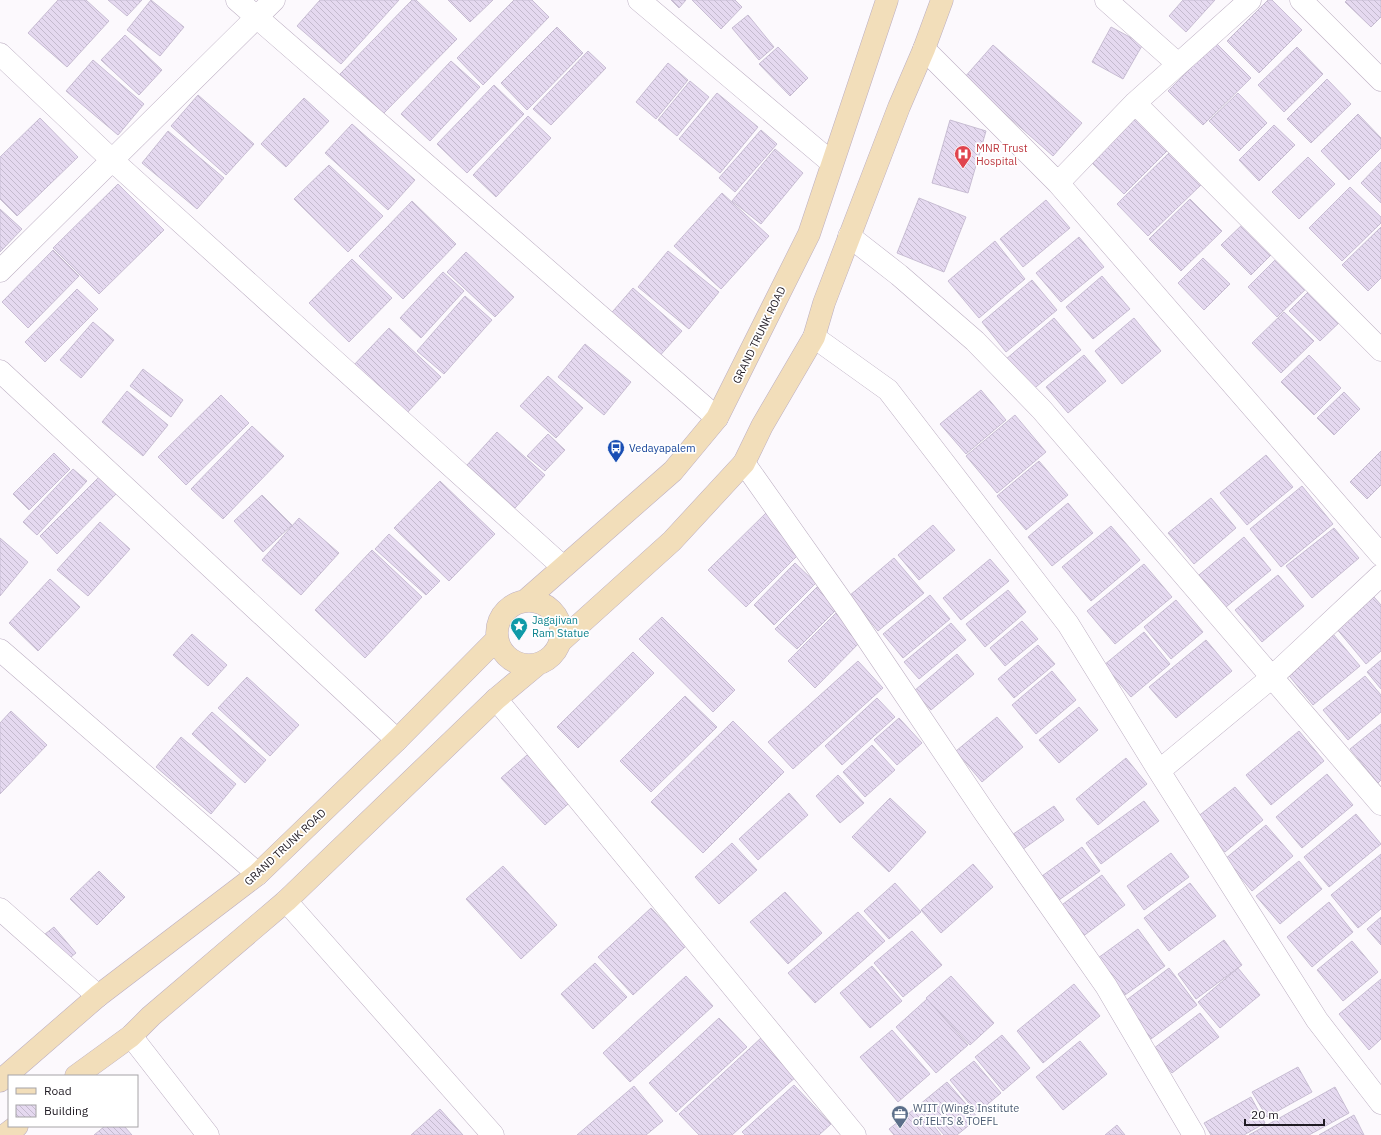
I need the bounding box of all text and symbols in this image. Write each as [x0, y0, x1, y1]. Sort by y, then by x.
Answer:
place label: MNR Trust Hospital [976, 141, 1028, 168]
hospital icon: MNR Trust Hospital [953, 144, 973, 169]
street label: GRAND TRUNK ROAD [729, 284, 789, 386]
bus stop icon: Vedayapalem [606, 438, 626, 463]
place label: Vedayapalem [629, 441, 696, 455]
place label: Jagajivan Ram Statue [532, 613, 589, 640]
place icon: Jagajivan Ram Statue [509, 616, 529, 641]
street label: GRAND TRUNK ROAD [241, 806, 329, 888]
legend [8, 1075, 138, 1127]
text: Road [44, 1083, 72, 1098]
place label: WIIT (Wings Institute of IELTS & TOEFL [913, 1101, 1019, 1128]
scale bar [1245, 1101, 1324, 1127]
text: Building [44, 1103, 89, 1118]
office icon: WIIT (Wings Institute of IELTS & TOEFL [890, 1104, 910, 1129]
text: 20 m [1251, 1107, 1279, 1122]

